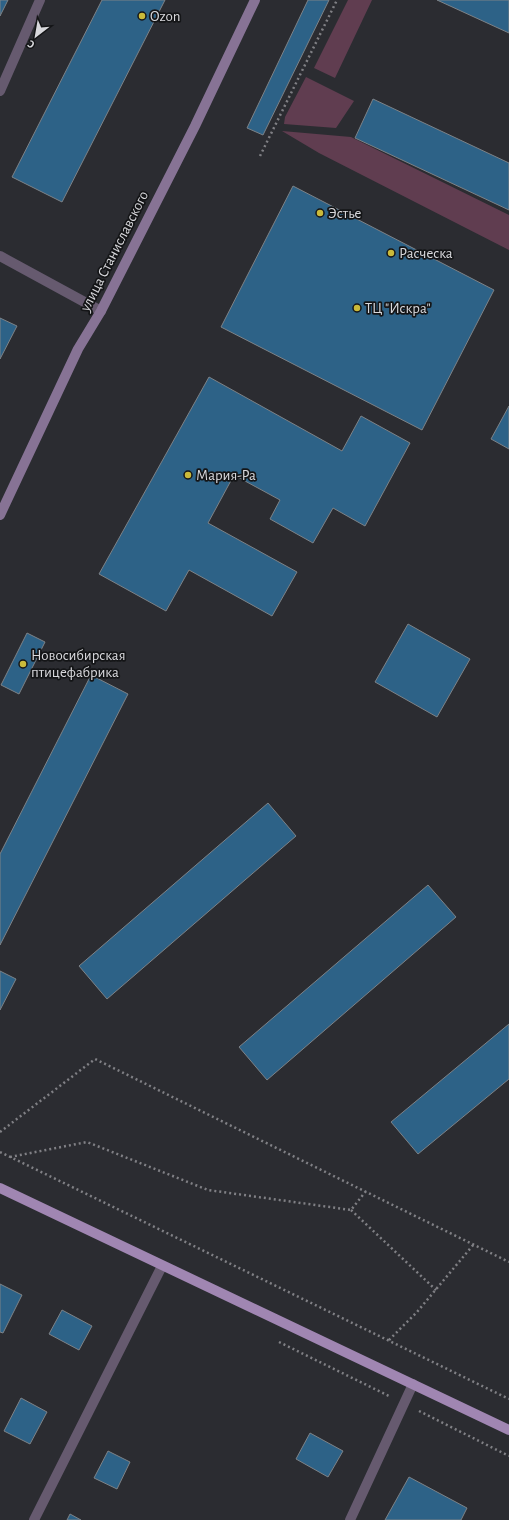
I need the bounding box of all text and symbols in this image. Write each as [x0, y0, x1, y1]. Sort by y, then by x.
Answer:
place label: Ozon [150, 9, 180, 24]
marker: Ozon [137, 11, 147, 21]
north arrow [16, 16, 56, 56]
text: С [26, 38, 37, 50]
street label: улица Станиславского [77, 189, 151, 315]
place label: Эстье [328, 206, 362, 221]
marker: Эстье [315, 208, 325, 218]
place label: Расческа [399, 246, 453, 261]
marker: Расческа [386, 248, 396, 258]
place label: ТЦ "Искра" [365, 301, 431, 316]
marker: ТЦ "Искра" [352, 303, 362, 313]
place label: Мария-Ра [196, 468, 256, 483]
marker: Мария-Ра [183, 470, 193, 480]
place label: Новосибирская птицефабрика [31, 648, 126, 680]
marker: Новосибирская птицефабрика [18, 659, 28, 669]

